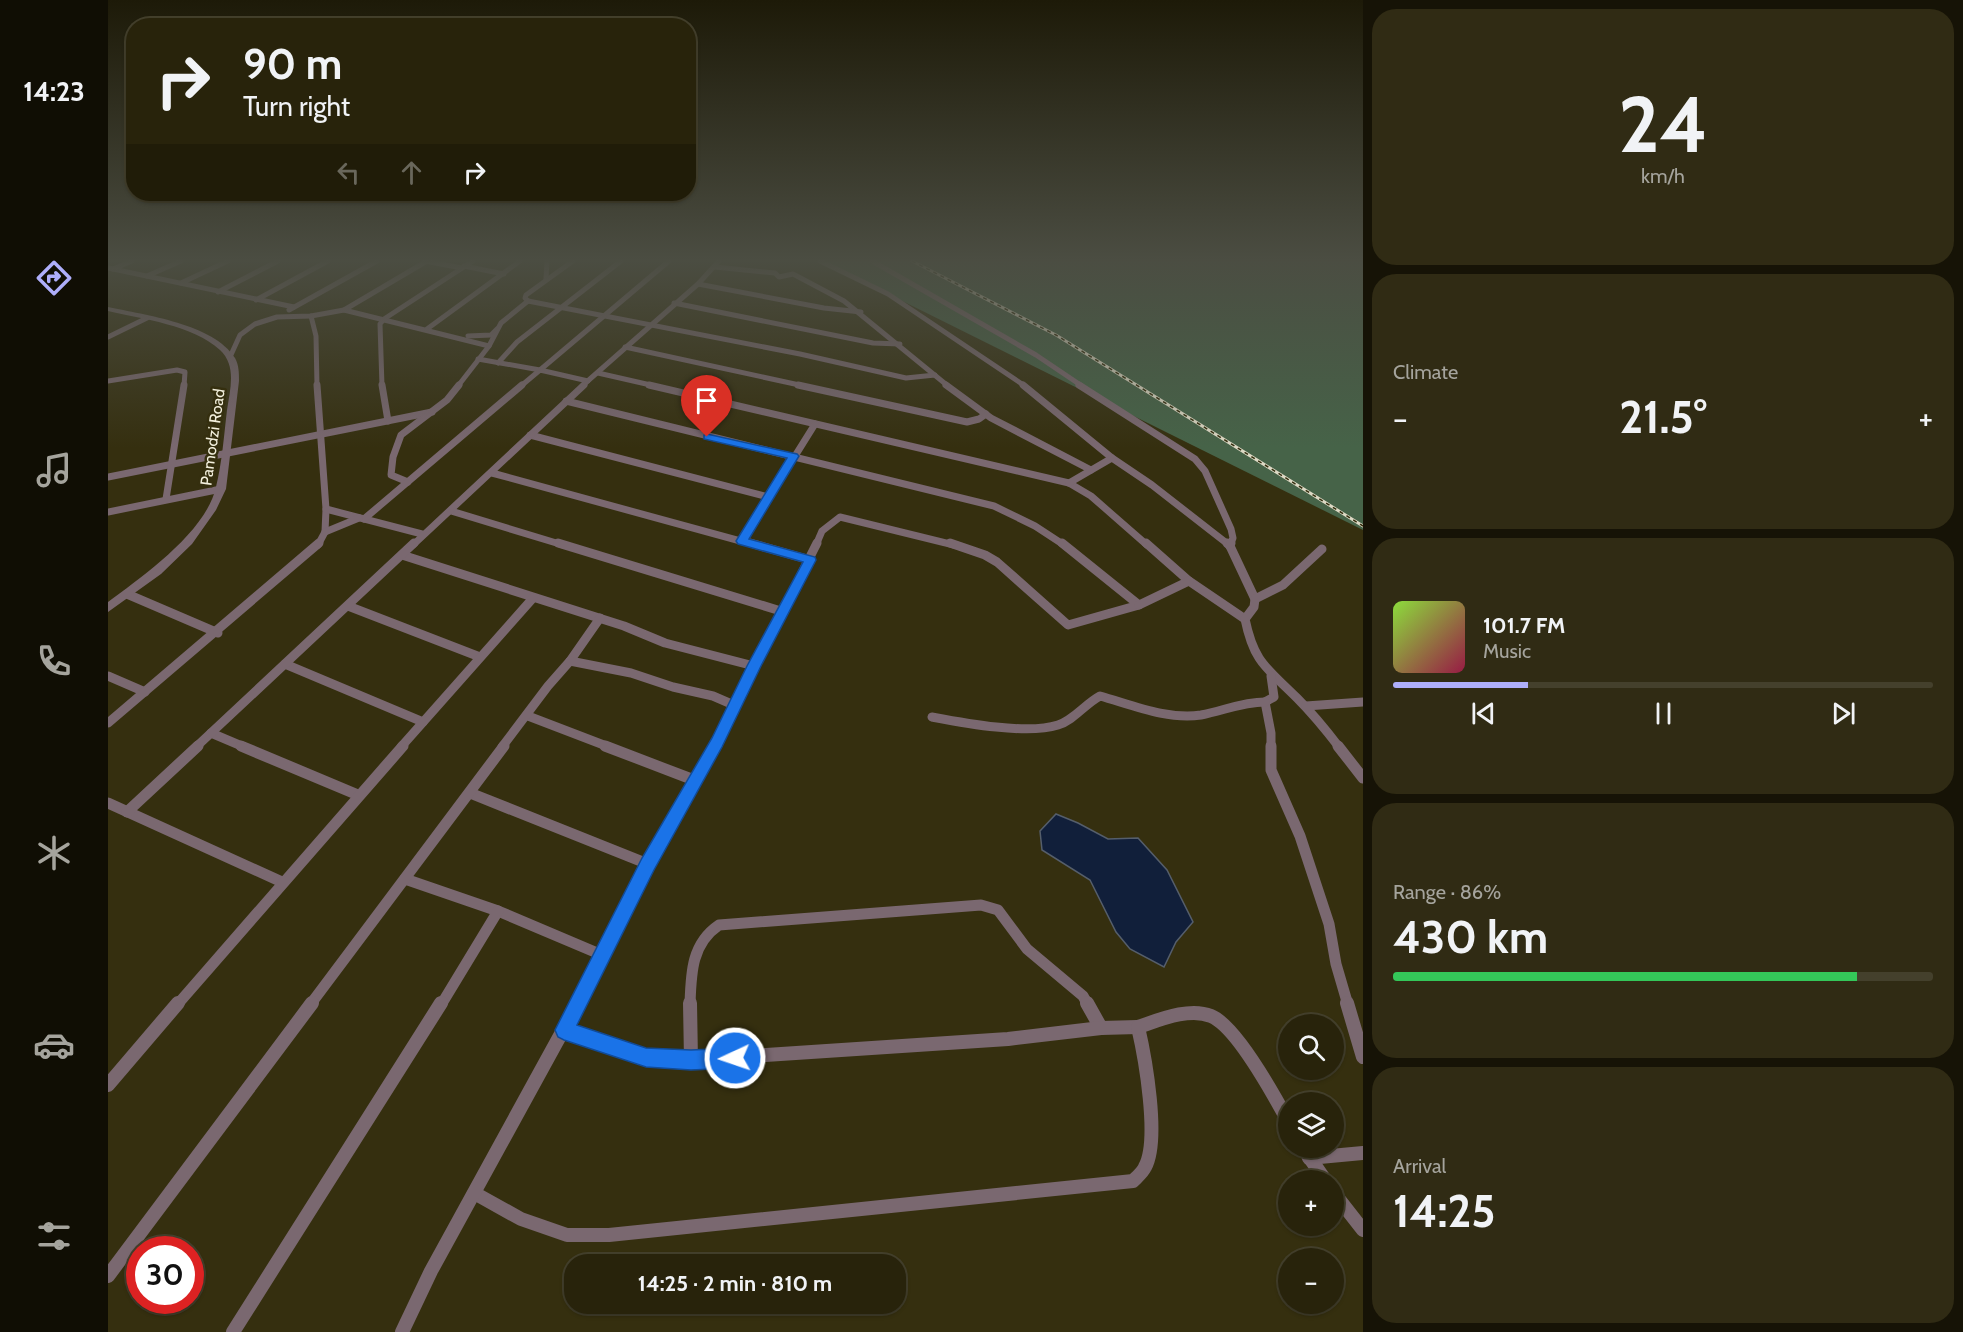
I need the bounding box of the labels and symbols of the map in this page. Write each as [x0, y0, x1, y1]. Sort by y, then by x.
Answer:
pin [681, 375, 732, 437]
street label: Pamodzi Road [196, 387, 229, 487]
position arrow [703, 1026, 767, 1090]
speed limit sign: 30 [126, 1236, 204, 1314]

